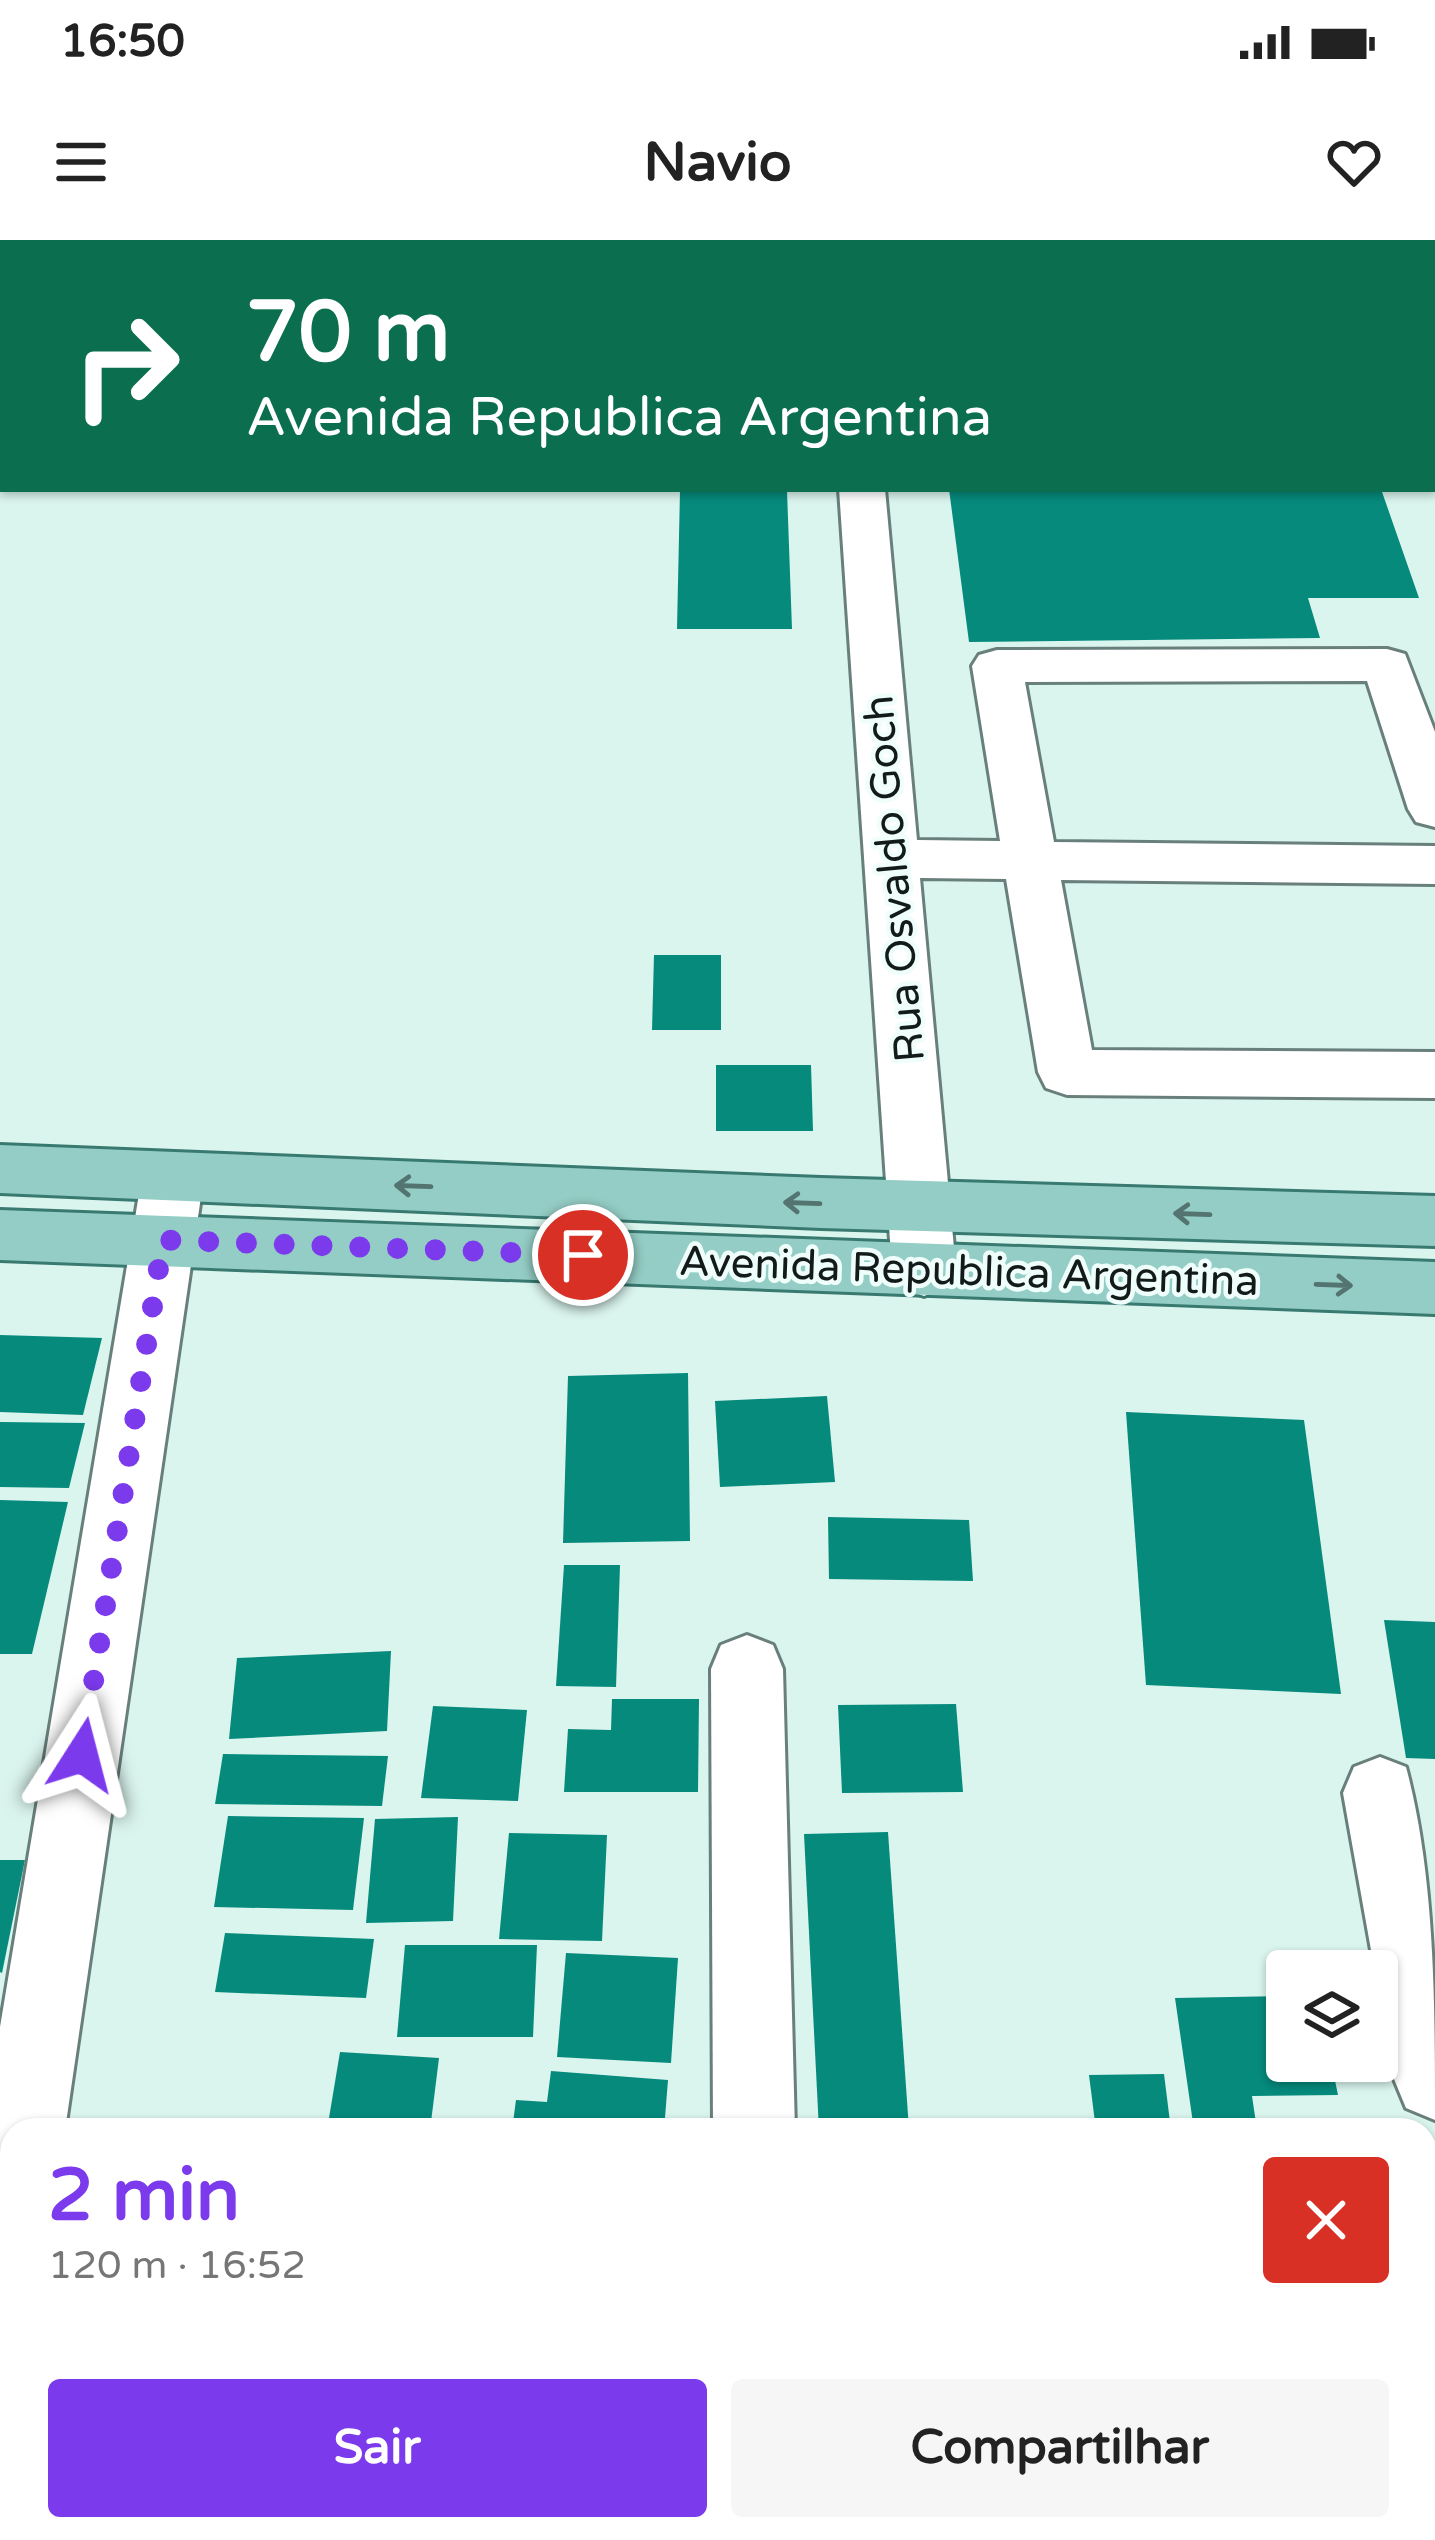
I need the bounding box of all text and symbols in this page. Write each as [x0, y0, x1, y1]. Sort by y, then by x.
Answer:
text: 16:50 [60, 15, 185, 69]
icon: menu [48, 129, 114, 195]
icon: heart [1321, 129, 1387, 195]
text: Navio [643, 130, 792, 195]
text: 70 m [246, 283, 450, 384]
icon: right [48, 288, 204, 444]
text: Avenida Republica Argentina [246, 385, 992, 450]
street label: Rua Osvaldo Goch [853, 693, 936, 1064]
one-way arrow [394, 1174, 433, 1197]
one-way arrow [783, 1191, 822, 1214]
one-way arrow [1173, 1202, 1212, 1225]
pin [532, 1204, 634, 1306]
icon: arrive [550, 1222, 616, 1288]
street label: Avenida Republica Argentina [678, 1236, 1260, 1307]
one-way arrow [1314, 1273, 1353, 1296]
position arrow [19, 1692, 145, 1818]
map controls [1266, 1950, 1398, 2082]
button: layers [1266, 1950, 1398, 2082]
text: 2 min [48, 2153, 240, 2240]
button: close [1263, 2157, 1389, 2283]
text: 120 m · 16:52 [48, 2242, 306, 2289]
button: Sair [48, 2379, 707, 2517]
button: Compartilhar [731, 2379, 1389, 2517]

